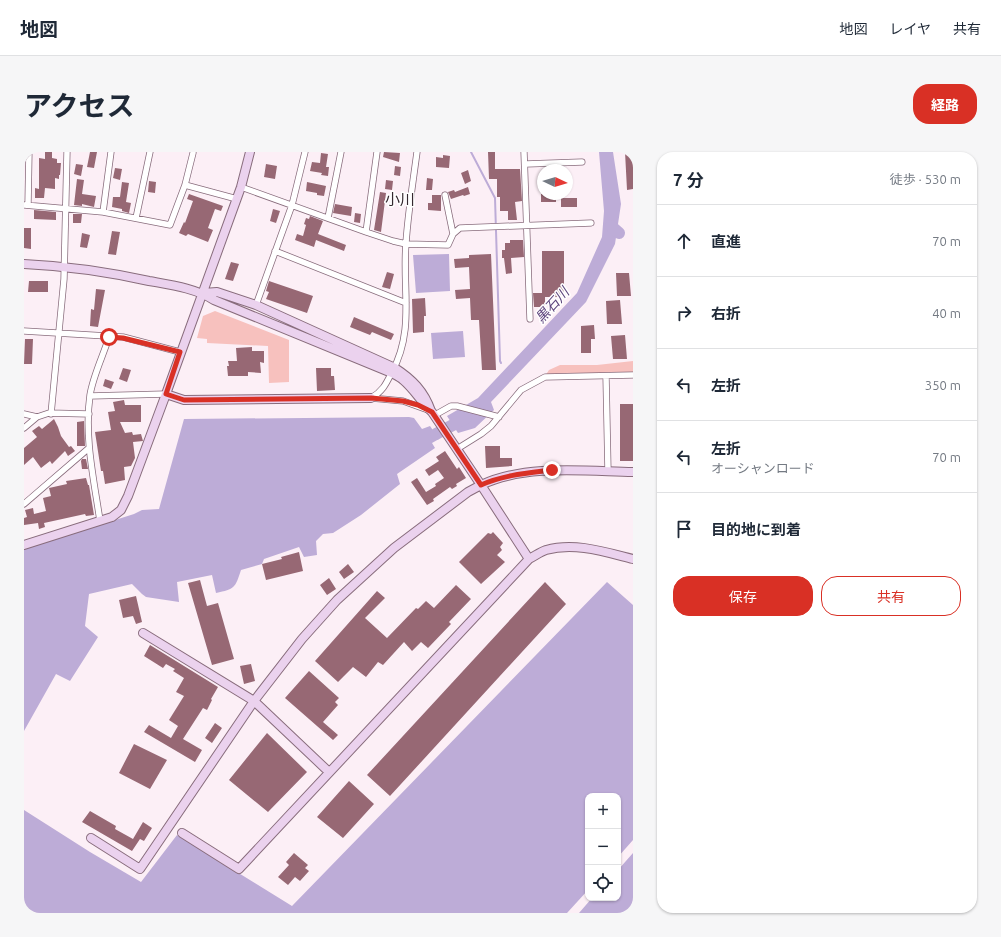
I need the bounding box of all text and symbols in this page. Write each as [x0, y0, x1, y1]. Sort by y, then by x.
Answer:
text: 地図 [20, 18, 58, 40]
text: 地図 [839, 21, 867, 37]
text: レイヤ [889, 21, 931, 37]
text: 共有 [953, 21, 981, 37]
button: 経路 [913, 84, 977, 124]
text: アクセス [24, 90, 135, 121]
north arrow [537, 164, 573, 200]
text: 7 分 [673, 170, 704, 189]
text: 徒歩 · 530 m [890, 172, 961, 186]
district label: 小川 [385, 191, 415, 208]
icon: ahead [673, 230, 695, 252]
text: 直進 [711, 233, 741, 250]
text: 70 m [932, 234, 961, 248]
water label: 黒石川 [532, 283, 573, 326]
icon: right [673, 302, 695, 324]
text: 右折 [711, 305, 741, 322]
text: 40 m [932, 306, 961, 320]
route start [100, 328, 118, 346]
icon: left [673, 374, 695, 396]
text: 左折 [711, 377, 741, 394]
text: 350 m [925, 378, 961, 392]
text: 左折 [711, 440, 741, 457]
icon: left [673, 446, 695, 468]
text: 70 m [932, 450, 961, 464]
route end [543, 461, 561, 479]
text: オーシャンロード [711, 461, 815, 475]
icon: arrive [673, 518, 695, 540]
text: 目的地に到着 [711, 521, 801, 538]
button: 保存 [673, 576, 813, 616]
button: 共有 [821, 576, 961, 616]
map controls [585, 793, 621, 901]
button: + [585, 793, 621, 829]
button: − [585, 829, 621, 865]
button: locate [585, 865, 621, 901]

